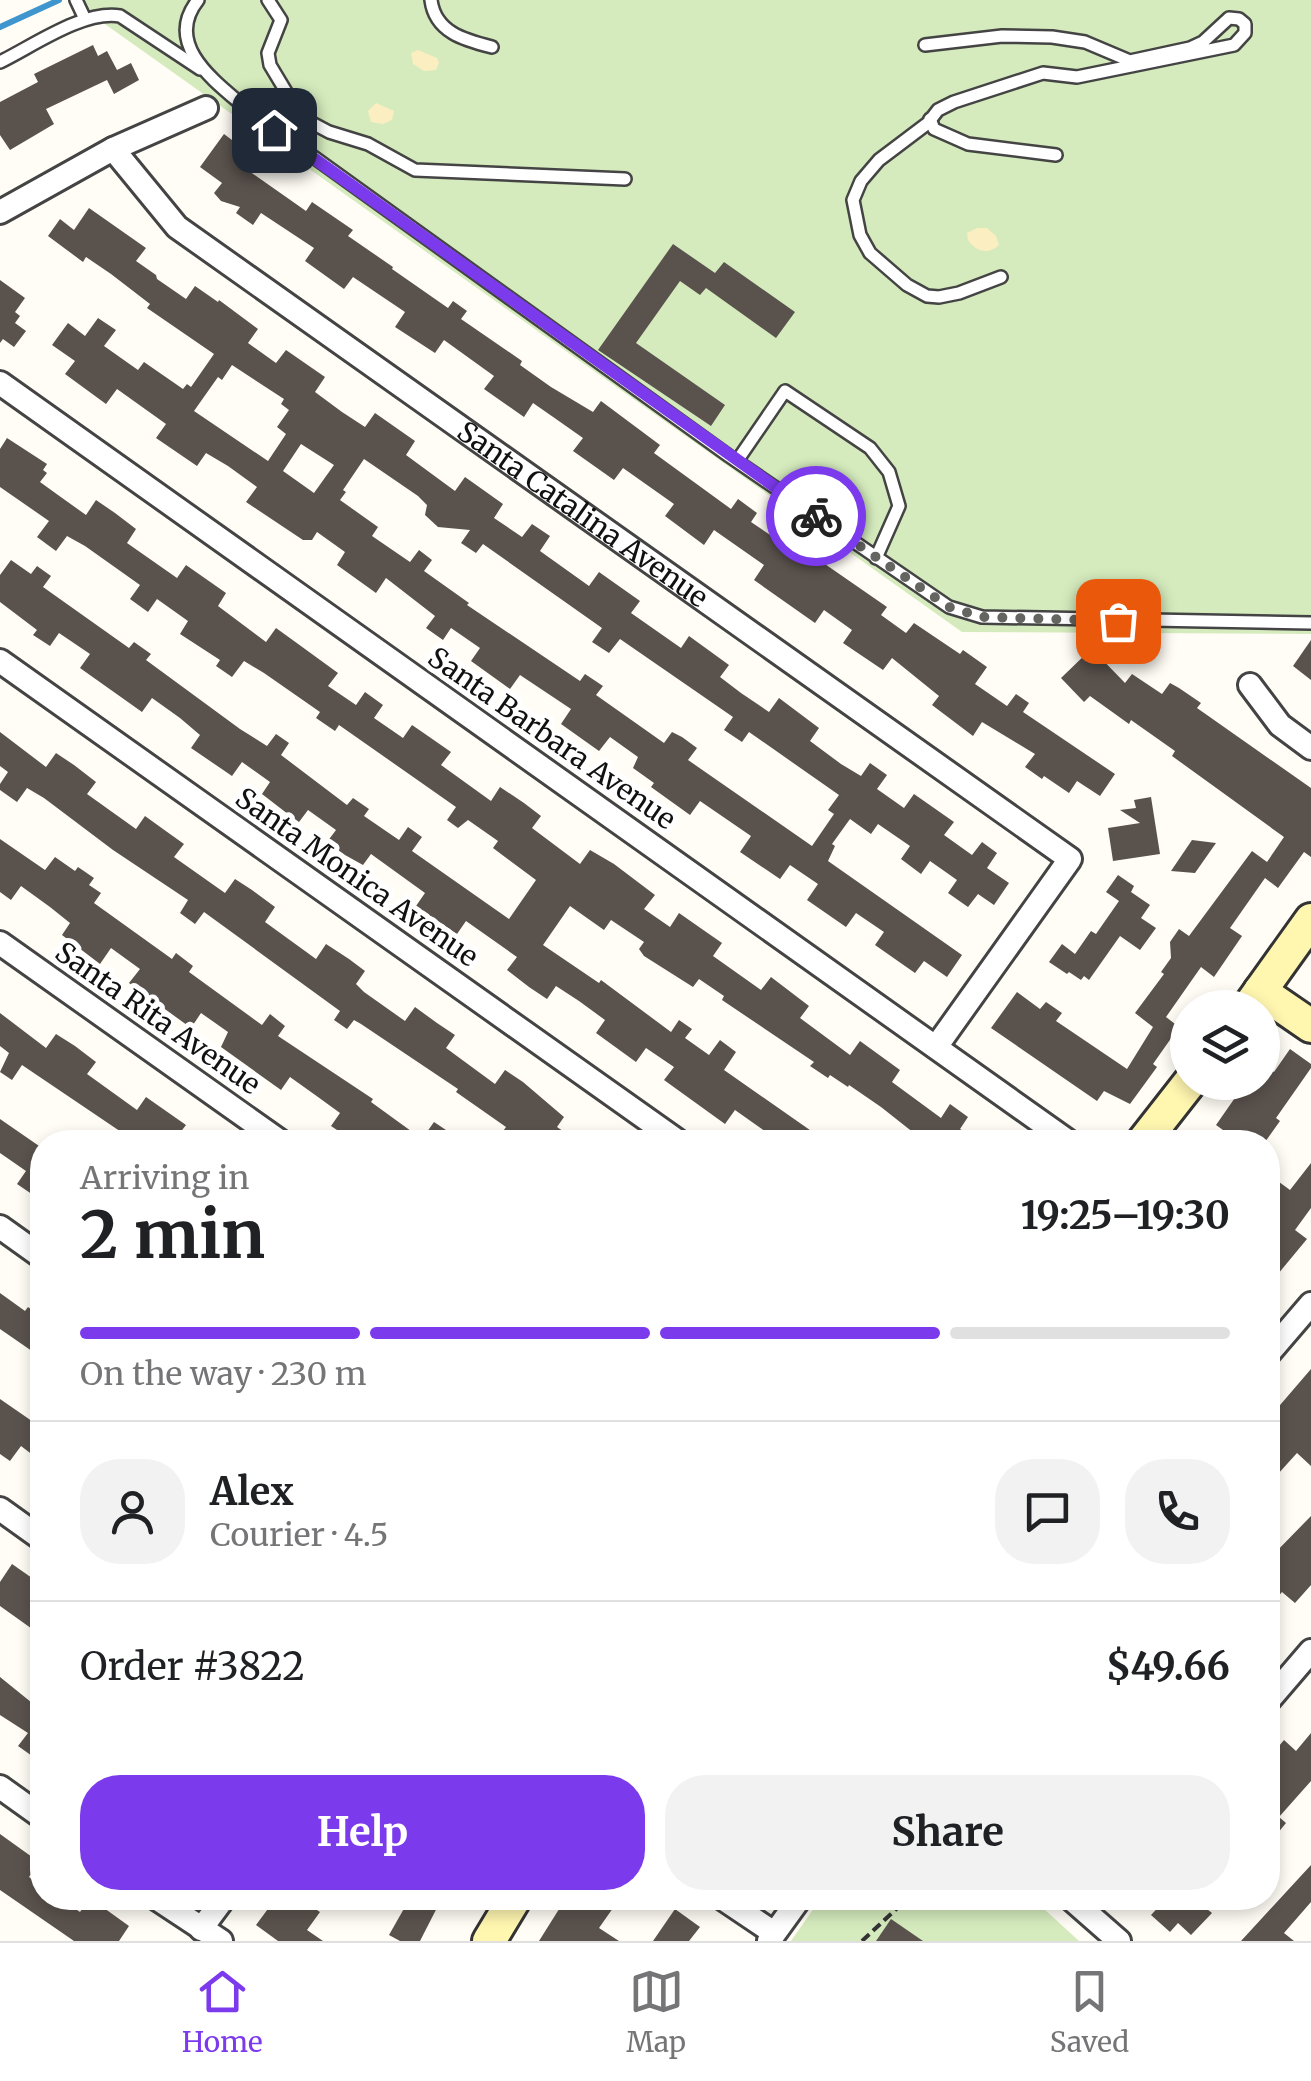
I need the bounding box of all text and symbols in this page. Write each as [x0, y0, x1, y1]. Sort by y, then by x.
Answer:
pin [232, 88, 317, 173]
icon: home [247, 103, 302, 158]
street label: Santa Catalina Avenue [450, 413, 715, 615]
courier [766, 466, 866, 566]
icon: bike [789, 489, 844, 544]
pin [1076, 579, 1161, 664]
icon: bag [1091, 594, 1146, 649]
street label: Santa Barbara Avenue [421, 639, 683, 837]
street label: Santa Monica Avenue [229, 780, 485, 974]
street label: Santa Rita Avenue [48, 934, 268, 1102]
map controls [1170, 990, 1280, 1100]
button: layers [1170, 990, 1280, 1100]
text: Arriving in [80, 1158, 249, 1198]
text: 19:25–19:30 [1021, 1192, 1230, 1239]
text: 2 min [80, 1194, 265, 1276]
text: On the way · 230 m [80, 1354, 367, 1394]
button: person [80, 1459, 185, 1564]
button: chat [995, 1459, 1100, 1564]
button: phone [1125, 1459, 1230, 1564]
text: Alex [210, 1468, 294, 1515]
text: Courier · 4.5 [210, 1515, 388, 1555]
text: Order #3822 [80, 1643, 305, 1690]
text: $49.66 [1106, 1643, 1230, 1690]
button: Help [80, 1775, 645, 1890]
button: Share [665, 1775, 1230, 1890]
tab: Home [182, 1964, 263, 2060]
tab: Map [626, 1964, 686, 2060]
tab: Saved [1050, 1964, 1129, 2060]

